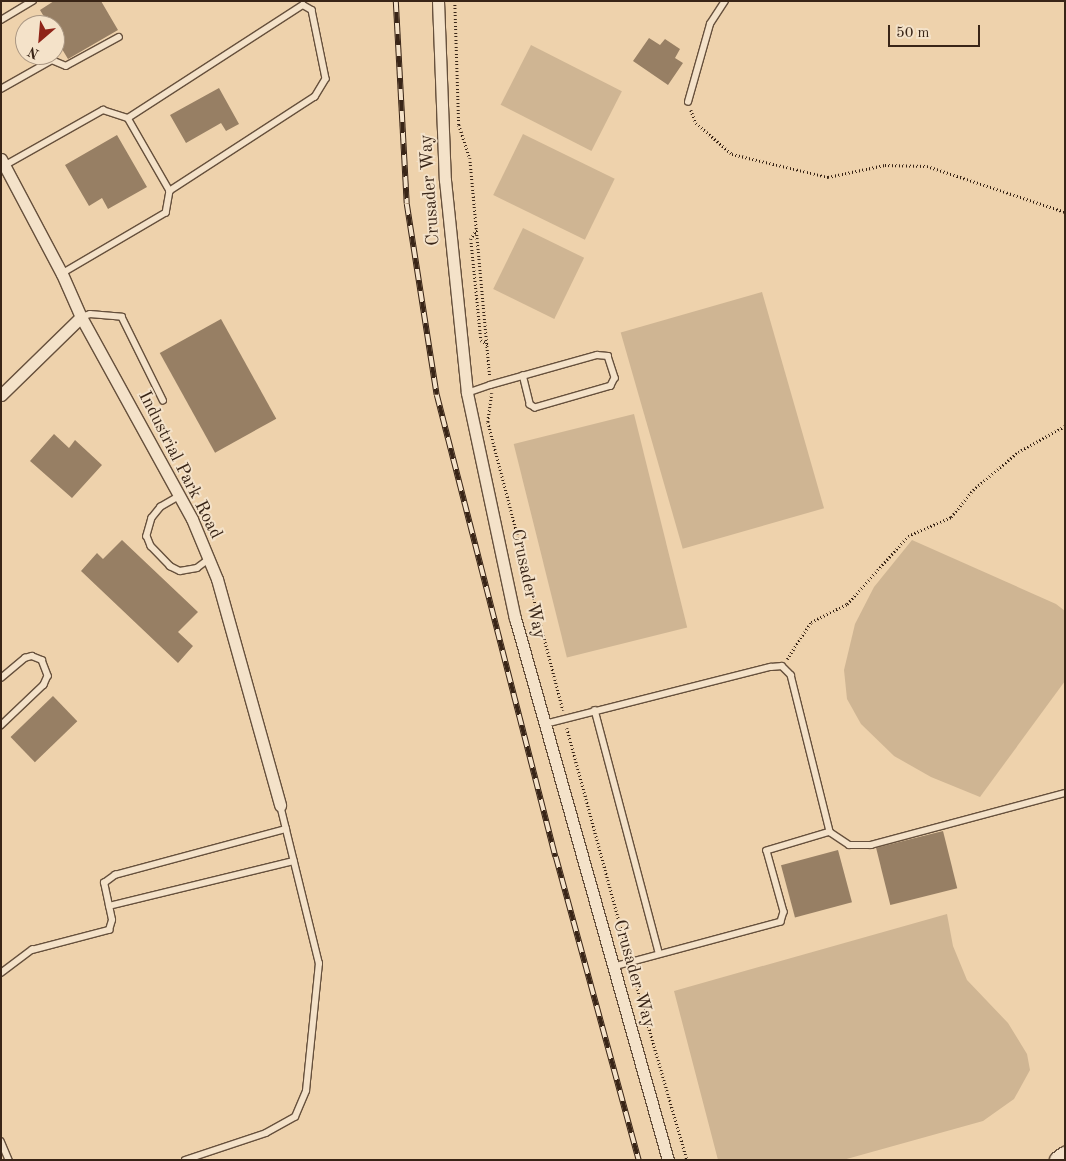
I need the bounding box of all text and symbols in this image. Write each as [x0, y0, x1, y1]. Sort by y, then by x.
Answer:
north arrow [15, 15, 65, 65]
scale bar [891, 15, 984, 47]
text: 50 m [896, 26, 930, 41]
text: N [26, 44, 42, 61]
street label: Crusader Way [415, 133, 445, 247]
street label: Industrial Park Road [133, 387, 227, 543]
street label: Crusader Way [506, 527, 550, 641]
street label: Crusader Way [608, 917, 660, 1031]

